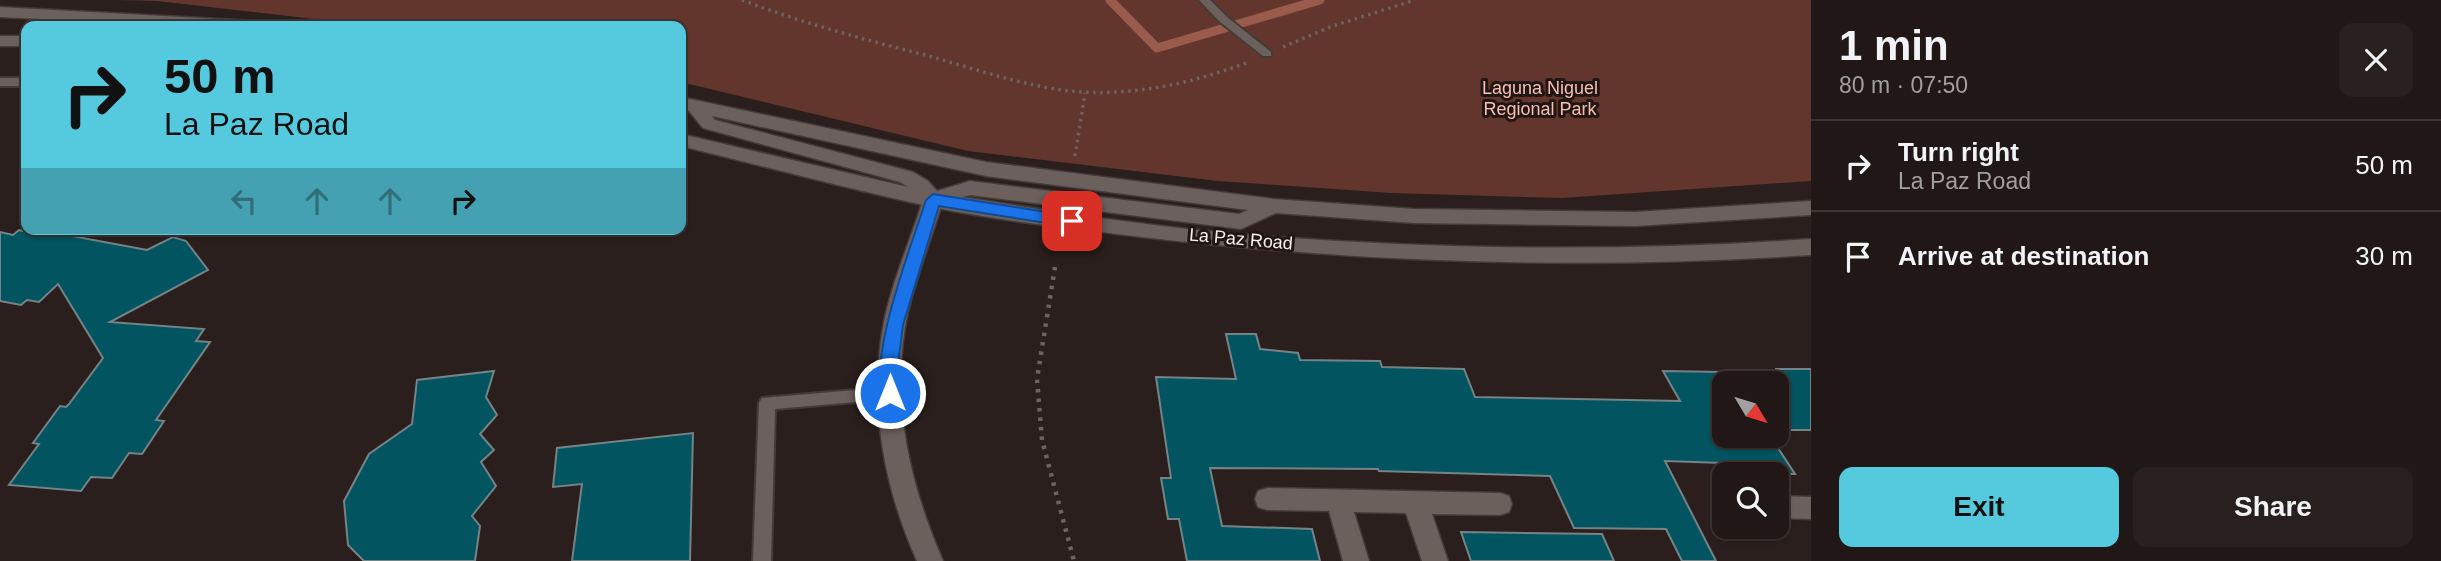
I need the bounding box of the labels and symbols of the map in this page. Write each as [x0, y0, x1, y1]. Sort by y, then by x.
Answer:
park label: Laguna Niguel Regional Park [1482, 78, 1598, 119]
pin [1042, 191, 1102, 251]
street label: La Paz Road [1188, 225, 1294, 253]
position arrow [853, 356, 927, 430]
north arrow [1712, 371, 1788, 448]

